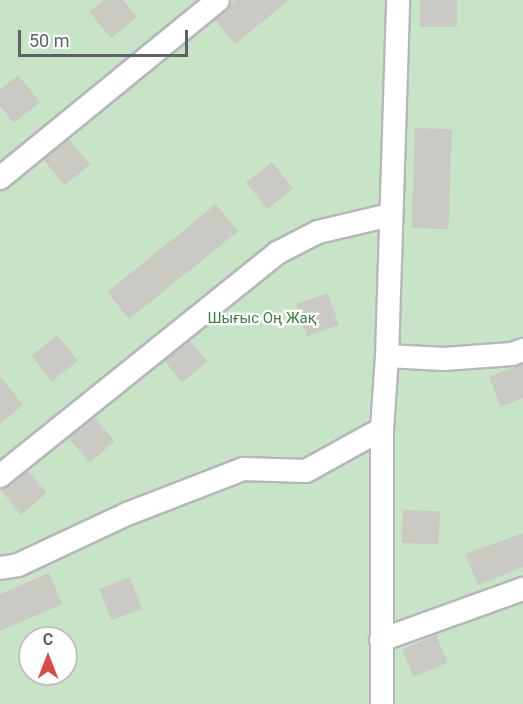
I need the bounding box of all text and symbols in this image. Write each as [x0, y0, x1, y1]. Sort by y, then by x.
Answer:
scale bar [21, 18, 190, 56]
text: 50 m [29, 30, 69, 51]
park label: Шығыс Оң Жақ [207, 310, 317, 328]
north arrow [18, 626, 78, 686]
text: С [43, 630, 53, 649]

